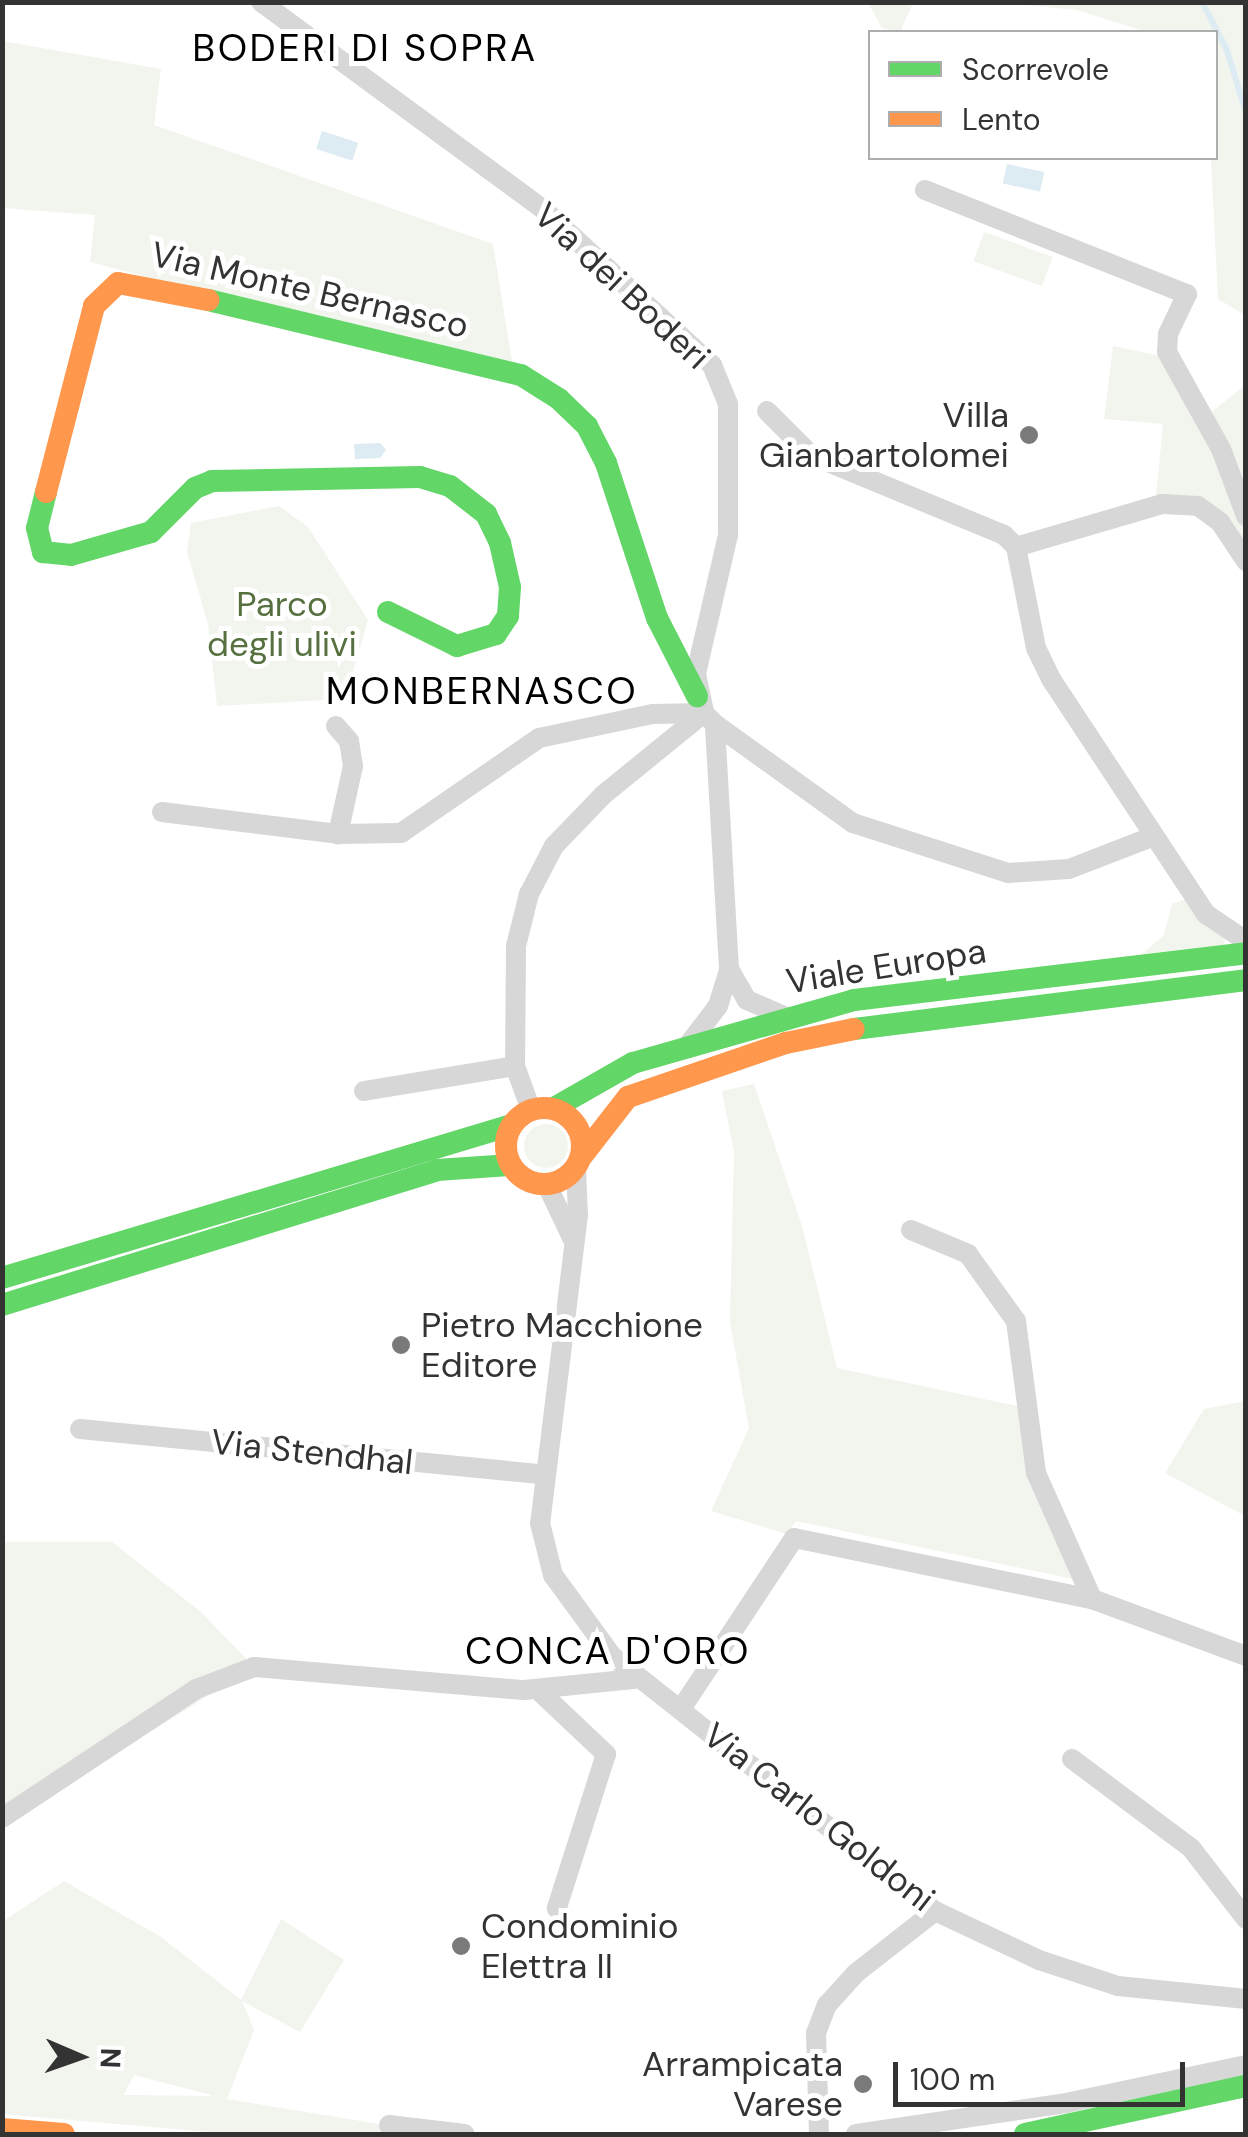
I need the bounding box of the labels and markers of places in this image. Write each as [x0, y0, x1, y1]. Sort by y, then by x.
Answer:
place label: Villa Gianbartolomei [759, 394, 1009, 476]
marker: Villa Gianbartolomei [1018, 424, 1040, 446]
place label: Pietro Macchione Editore [421, 1304, 703, 1386]
marker: Pietro Macchione Editore [390, 1334, 412, 1356]
place label: Condominio Elettra II [481, 1905, 678, 1987]
marker: Condominio Elettra II [450, 1935, 472, 1957]
place label: Arrampicata Varese [642, 2043, 843, 2125]
marker: Arrampicata Varese [852, 2073, 874, 2095]

